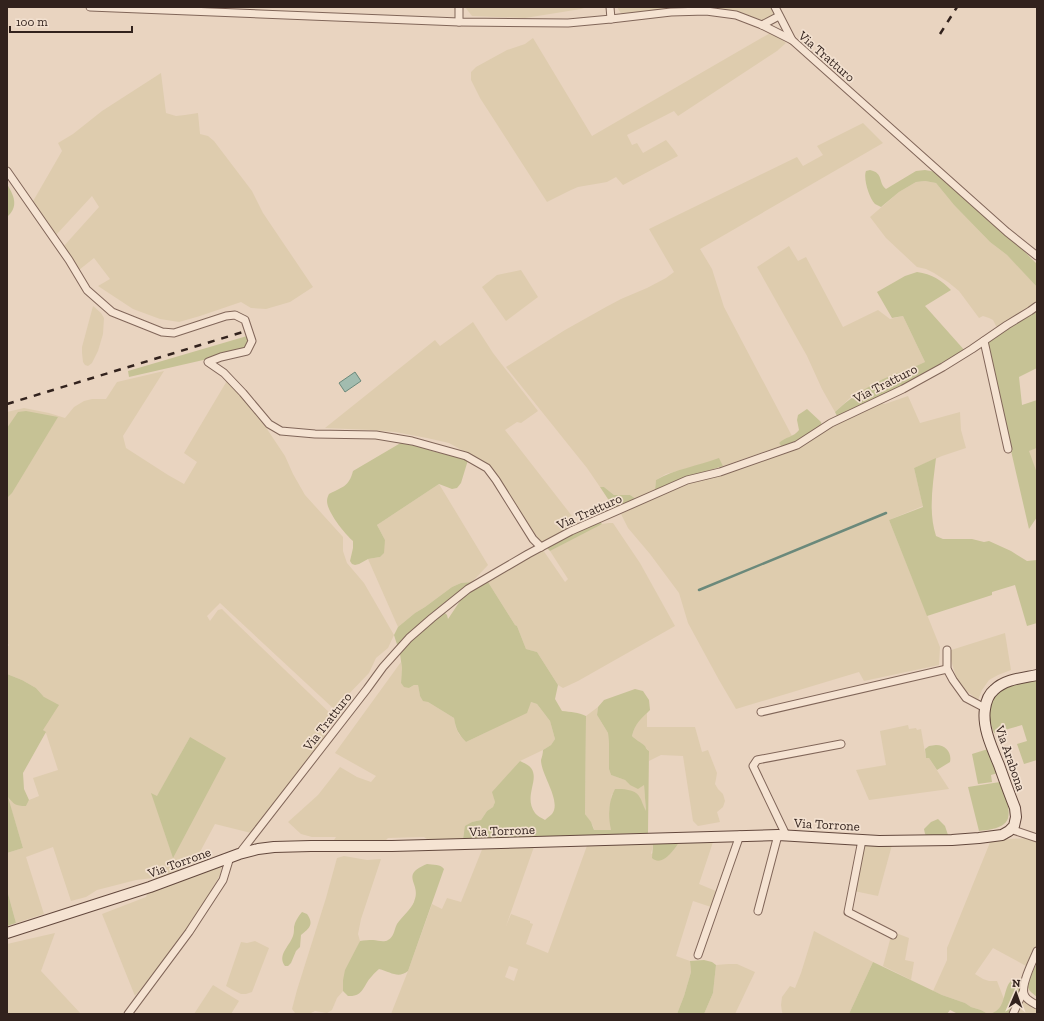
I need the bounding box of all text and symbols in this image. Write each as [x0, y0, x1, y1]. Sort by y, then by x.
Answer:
scale bar [10, 8, 132, 34]
text: 100 m [16, 15, 48, 29]
street label: Via Tratturo [795, 27, 858, 85]
street label: Via Tratturo [850, 361, 920, 406]
street label: Via Tratturo [554, 490, 624, 533]
street label: Via Tratturo [299, 689, 355, 754]
street label: Via Arabona [992, 723, 1029, 793]
street label: Via Torrone [793, 815, 860, 834]
street label: Via Torrone [468, 822, 535, 839]
street label: Via Torrone [145, 844, 213, 881]
north arrow [996, 973, 1036, 1013]
text: N [1012, 977, 1021, 990]

